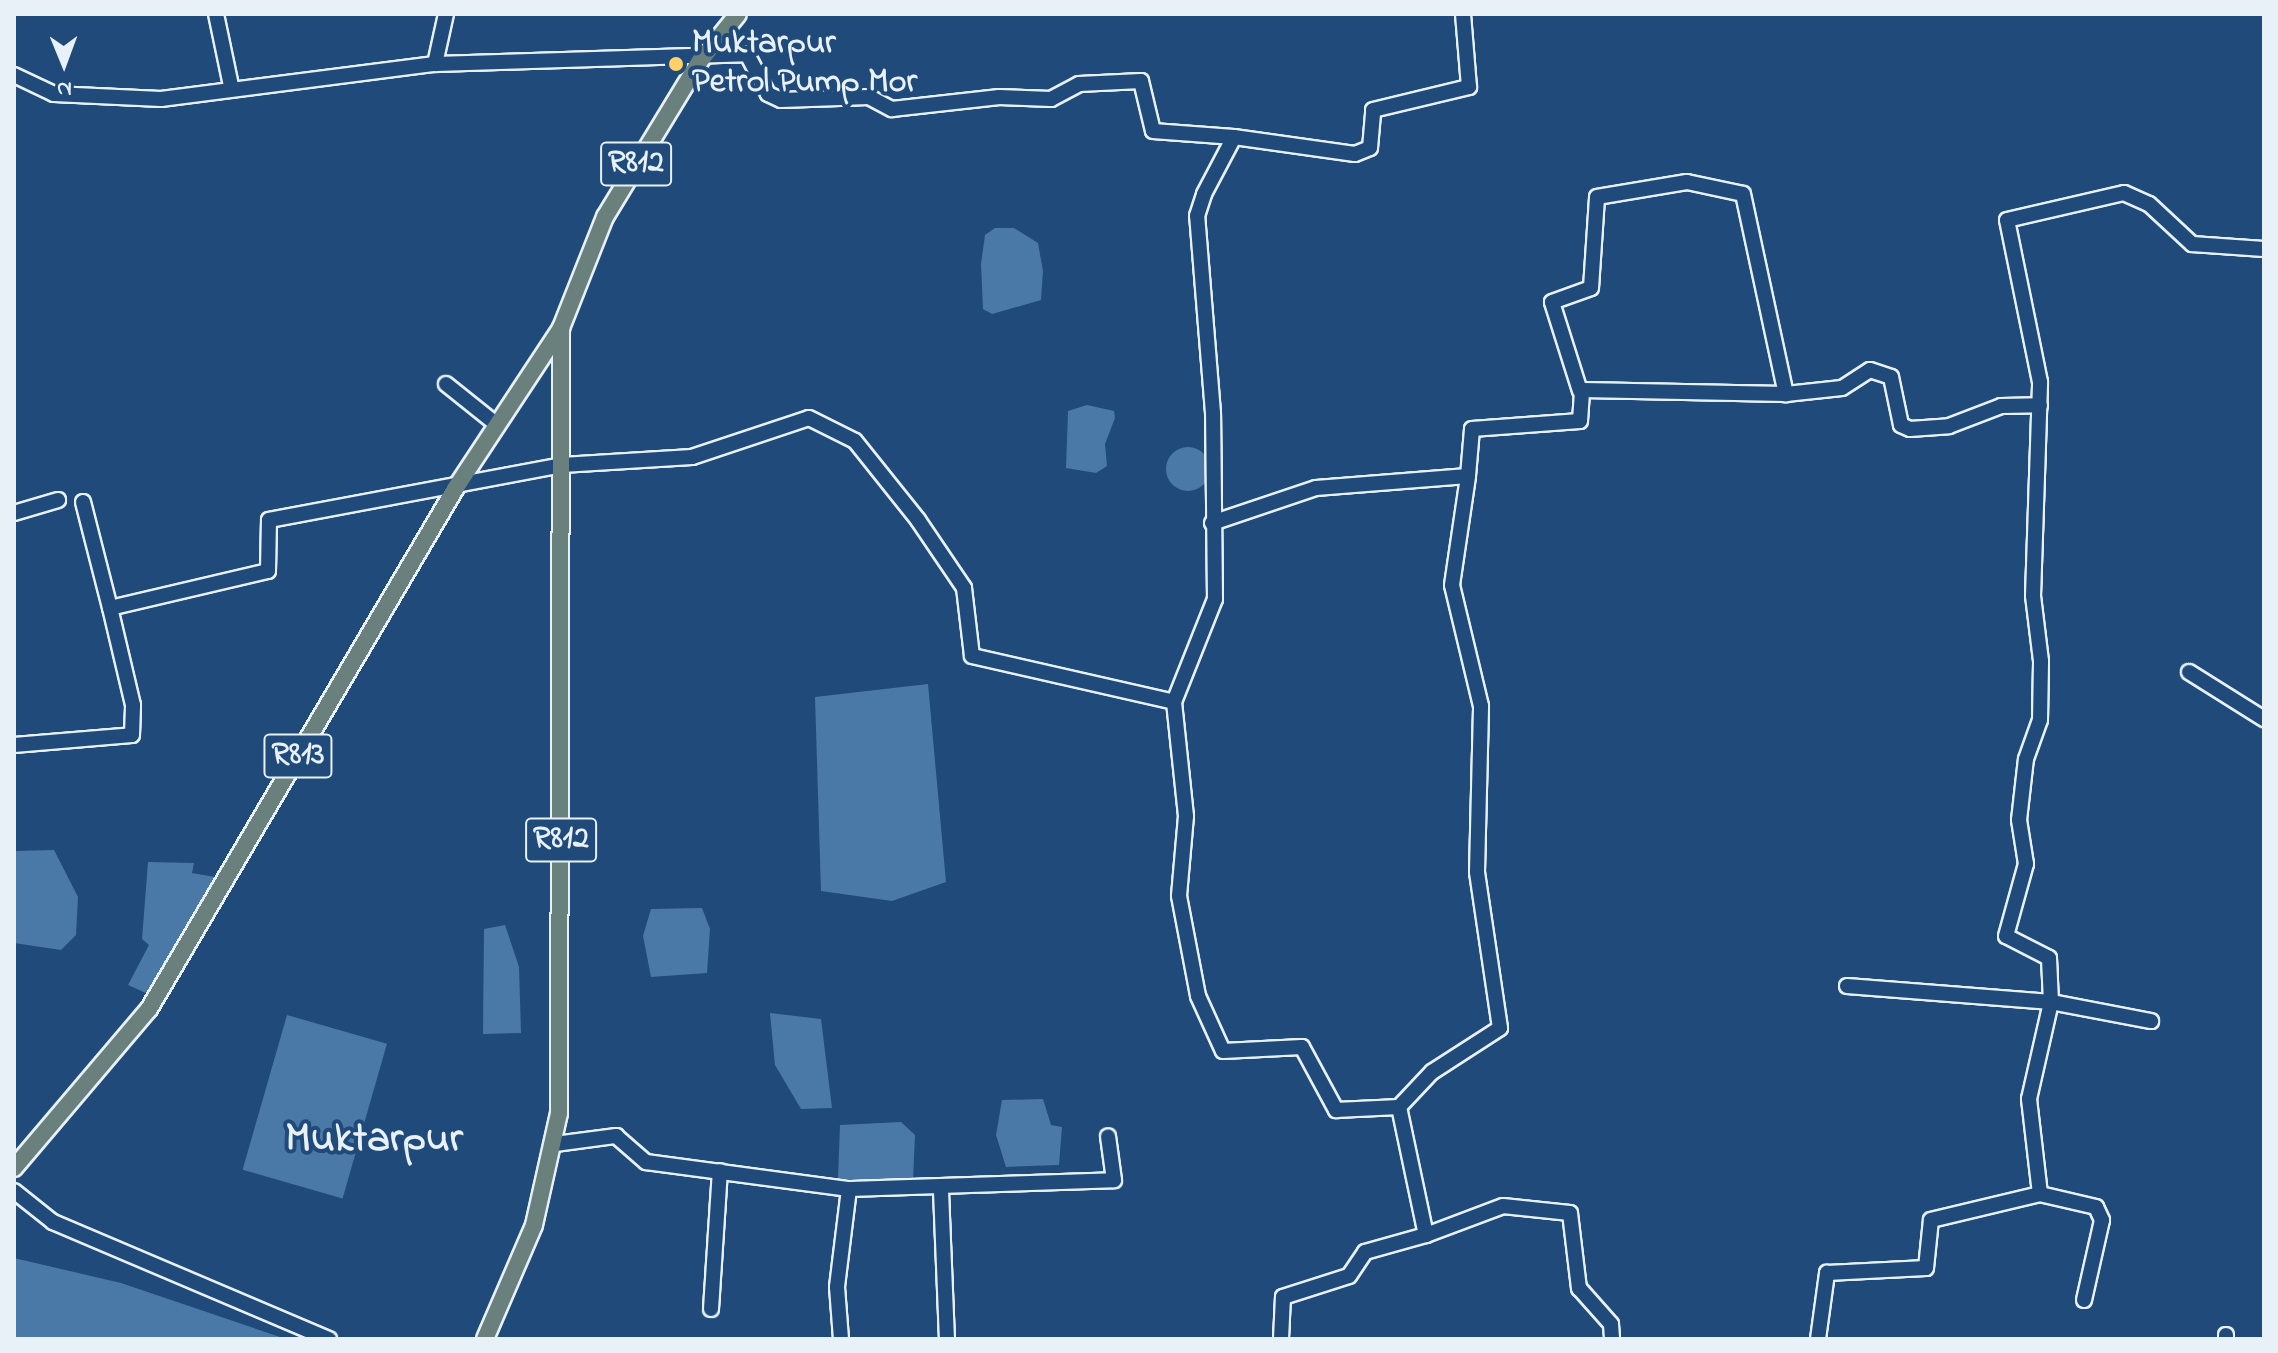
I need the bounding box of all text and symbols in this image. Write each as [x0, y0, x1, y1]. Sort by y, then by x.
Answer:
north arrow [24, 24, 104, 104]
place label: Muktarpur Petrol Pump Mor [692, 24, 917, 104]
marker: Muktarpur Petrol Pump Mor [667, 55, 685, 73]
text: N [57, 72, 72, 104]
road number: R812 [600, 136, 672, 192]
road number: R813 [262, 728, 334, 784]
road number: R812 [525, 812, 597, 868]
district label: Muktarpur [285, 1115, 463, 1165]

